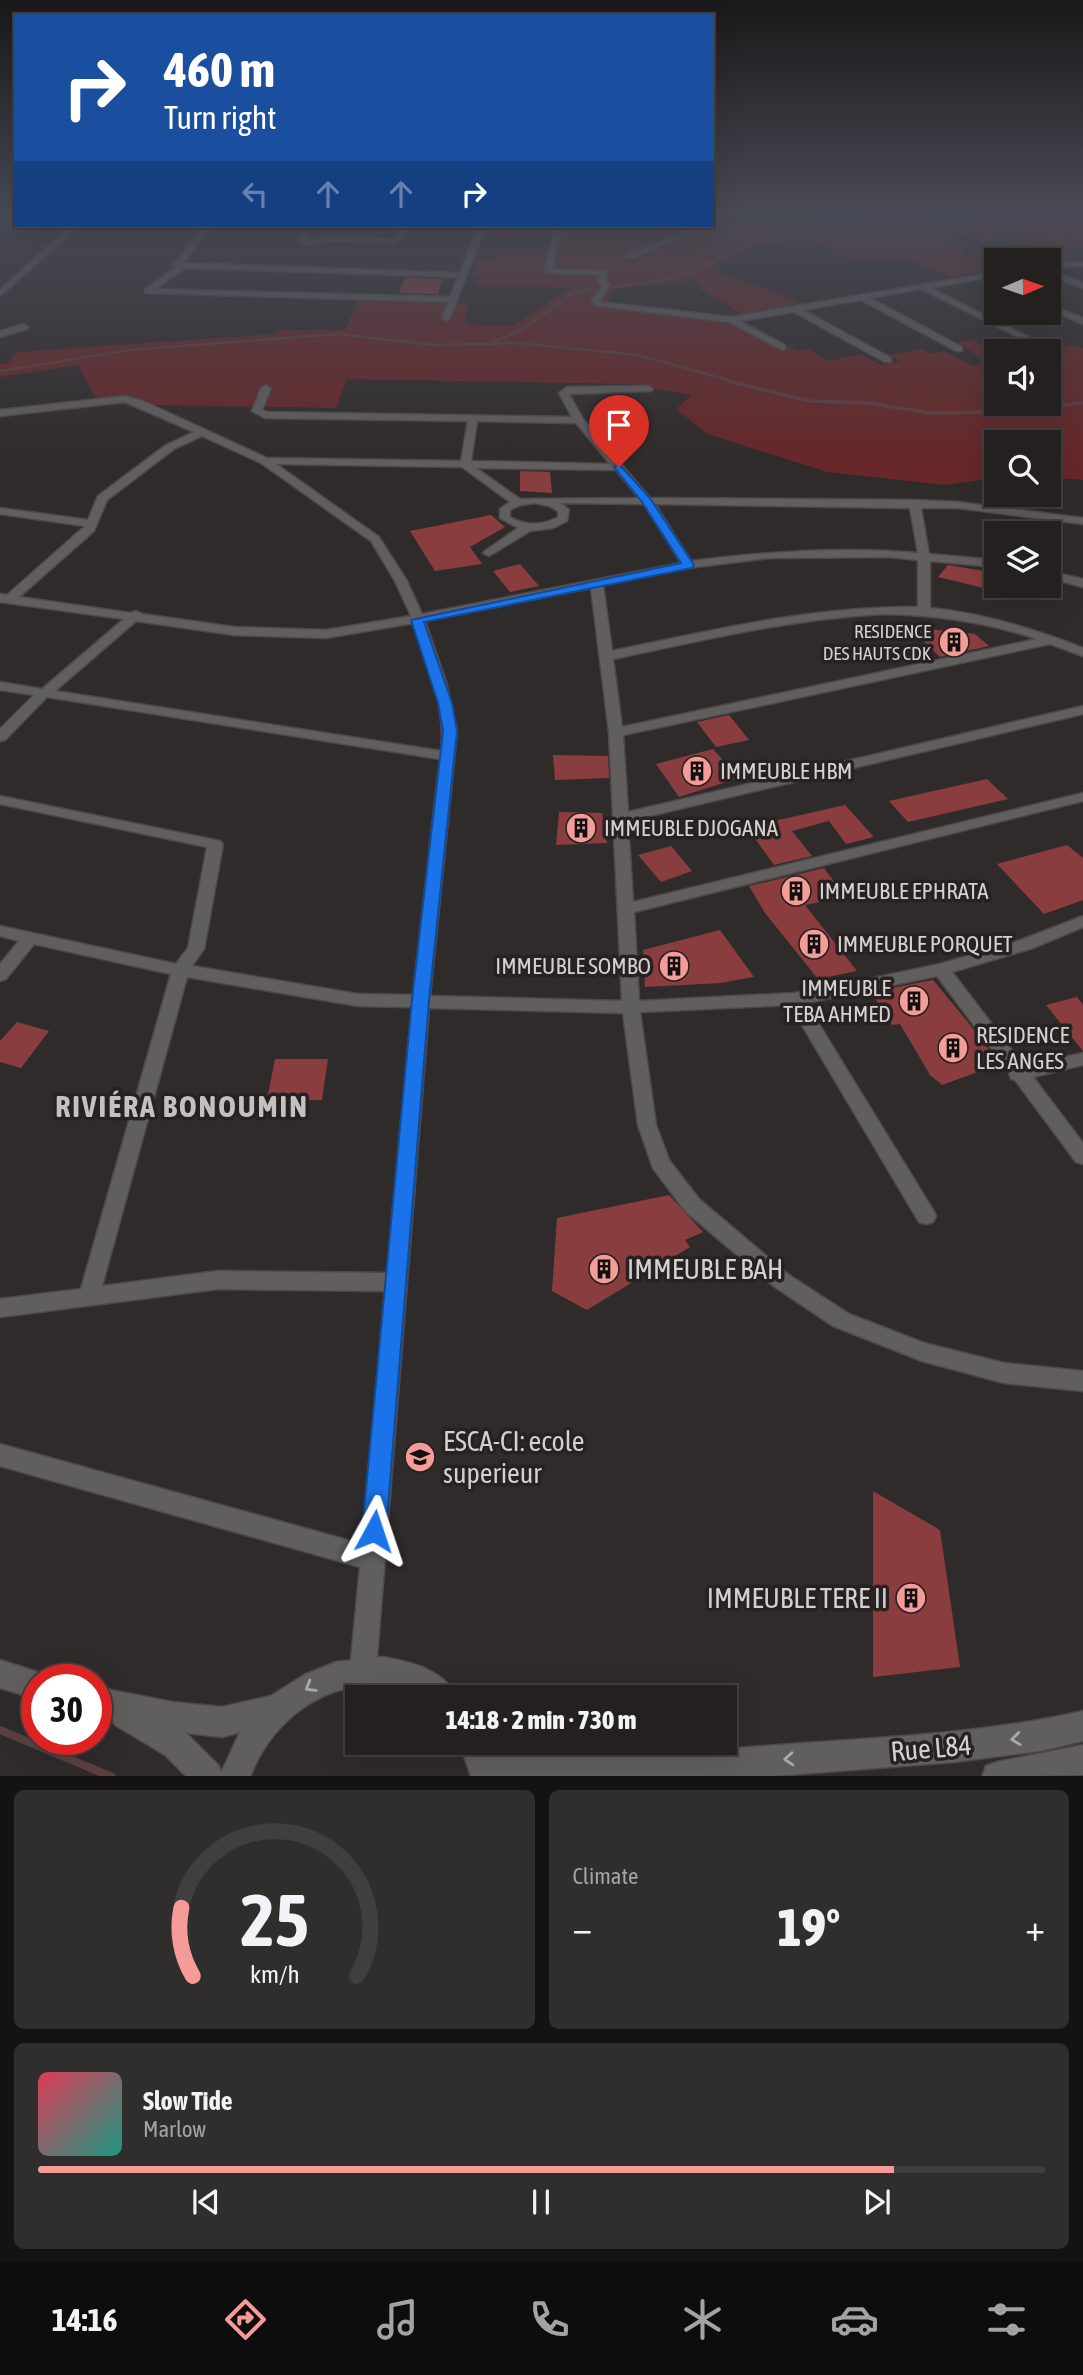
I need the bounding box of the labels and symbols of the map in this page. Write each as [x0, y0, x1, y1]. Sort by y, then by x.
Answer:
north arrow [984, 248, 1060, 326]
pin [589, 395, 649, 467]
place label: RESIDENCE DES HAUTS CDK [823, 620, 932, 664]
building icon: RESIDENCE DES HAUTS CDK [937, 625, 971, 659]
building icon: IMMEUBLE HBM [680, 754, 714, 788]
place label: IMMEUBLE HBM [720, 758, 852, 784]
building icon: IMMEUBLE DJOGANA [564, 811, 598, 845]
place label: IMMEUBLE DJOGANA [604, 815, 779, 841]
building icon: IMMEUBLE EPHRATA [779, 874, 813, 908]
place label: IMMEUBLE EPHRATA [819, 878, 989, 904]
building icon: IMMEUBLE PORQUET [797, 927, 831, 961]
place label: IMMEUBLE PORQUET [837, 931, 1013, 957]
building icon: IMMEUBLE SOMBO [657, 949, 691, 983]
place label: IMMEUBLE SOMBO [495, 953, 651, 979]
place label: IMMEUBLE TEBA AHMED [783, 975, 891, 1027]
building icon: IMMEUBLE TEBA AHMED [897, 984, 931, 1018]
place label: RESIDENCE LES ANGES [976, 1022, 1069, 1074]
building icon: RESIDENCE LES ANGES [936, 1031, 970, 1065]
district label: RIVIÉRA BONOUMIN [55, 1089, 309, 1123]
building icon: IMMEUBLE BAH [587, 1252, 621, 1286]
place label: IMMEUBLE BAH [627, 1253, 783, 1285]
place label: ESCA-CI: ecole superieur [443, 1425, 585, 1489]
school or university icon: ESCA-CI: ecole superieur [403, 1440, 437, 1474]
position arrow [337, 1494, 411, 1568]
building icon: IMMEUBLE TERE II [894, 1581, 928, 1615]
place label: IMMEUBLE TERE II [707, 1582, 888, 1614]
speed limit sign: 30 [21, 1664, 112, 1755]
one-way arrow [305, 1678, 318, 1691]
street label: Rue L84 [889, 1729, 973, 1767]
one-way arrow [1010, 1732, 1022, 1747]
one-way arrow [784, 1751, 795, 1766]

